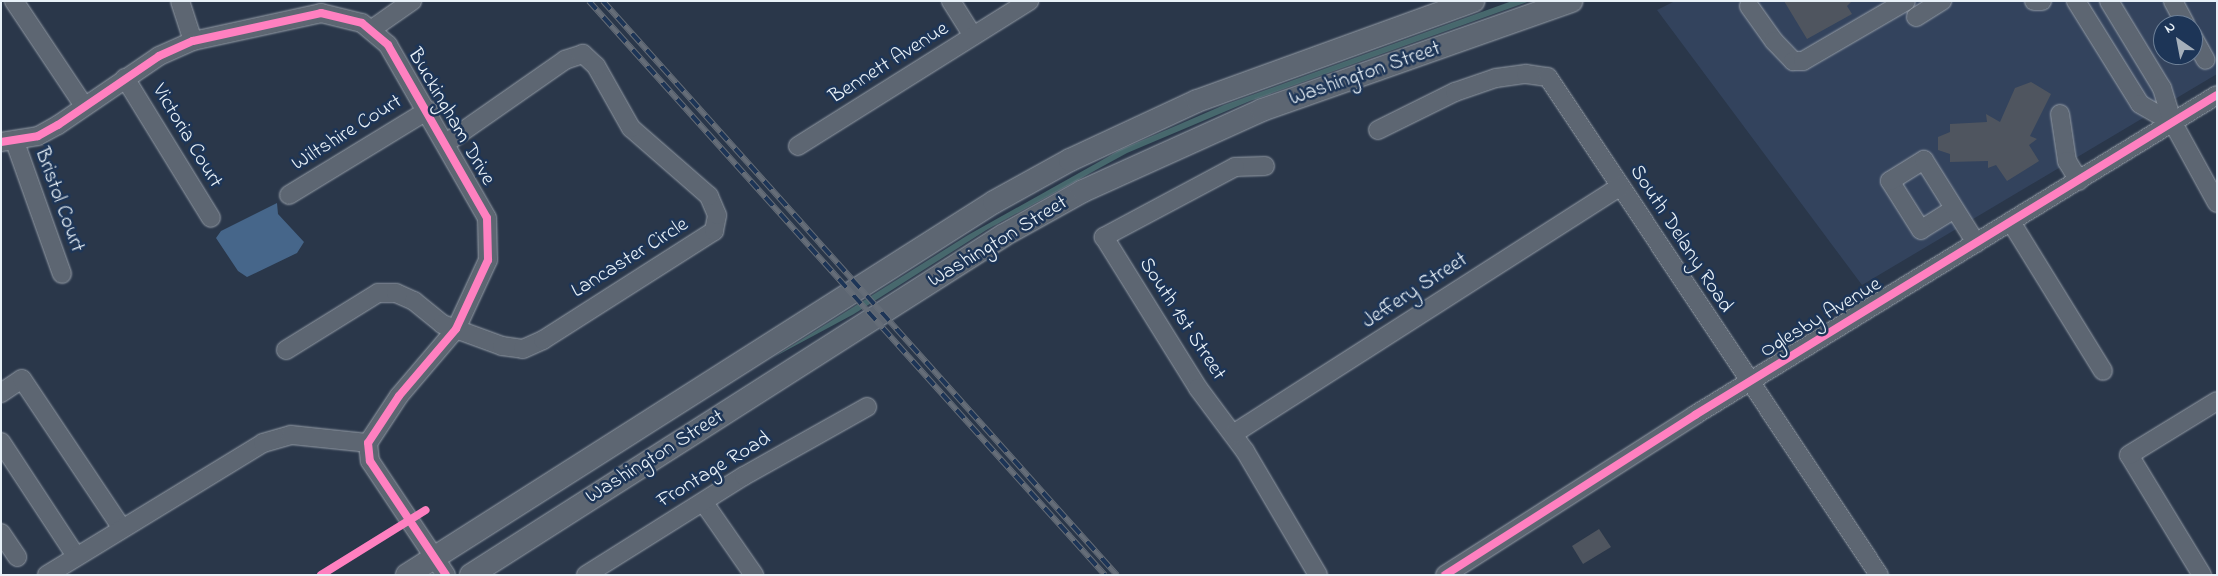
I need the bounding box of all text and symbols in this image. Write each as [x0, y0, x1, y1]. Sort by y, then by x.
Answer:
north arrow [2153, 15, 2203, 65]
street label: Bennett Avenue [825, 16, 953, 110]
text: N [2160, 16, 2180, 39]
street label: Washington Street [1286, 36, 1444, 112]
street label: Buckingham Drive [402, 44, 500, 190]
street label: Victoria Court [146, 79, 228, 193]
street label: Wiltshire Court [287, 89, 407, 177]
street label: Bristol Court [28, 144, 90, 256]
street label: South Delany Road [1624, 160, 1738, 318]
street label: Washington Street [924, 190, 1072, 294]
street label: Lancaster Circle [567, 212, 693, 304]
street label: Jeffery Street [1358, 248, 1472, 334]
street label: South 1st Street [1133, 253, 1231, 385]
street label: Oglesby Avenue [1756, 272, 1886, 364]
street label: Washington Street [581, 404, 729, 510]
street label: Frontage Road [653, 426, 775, 514]

